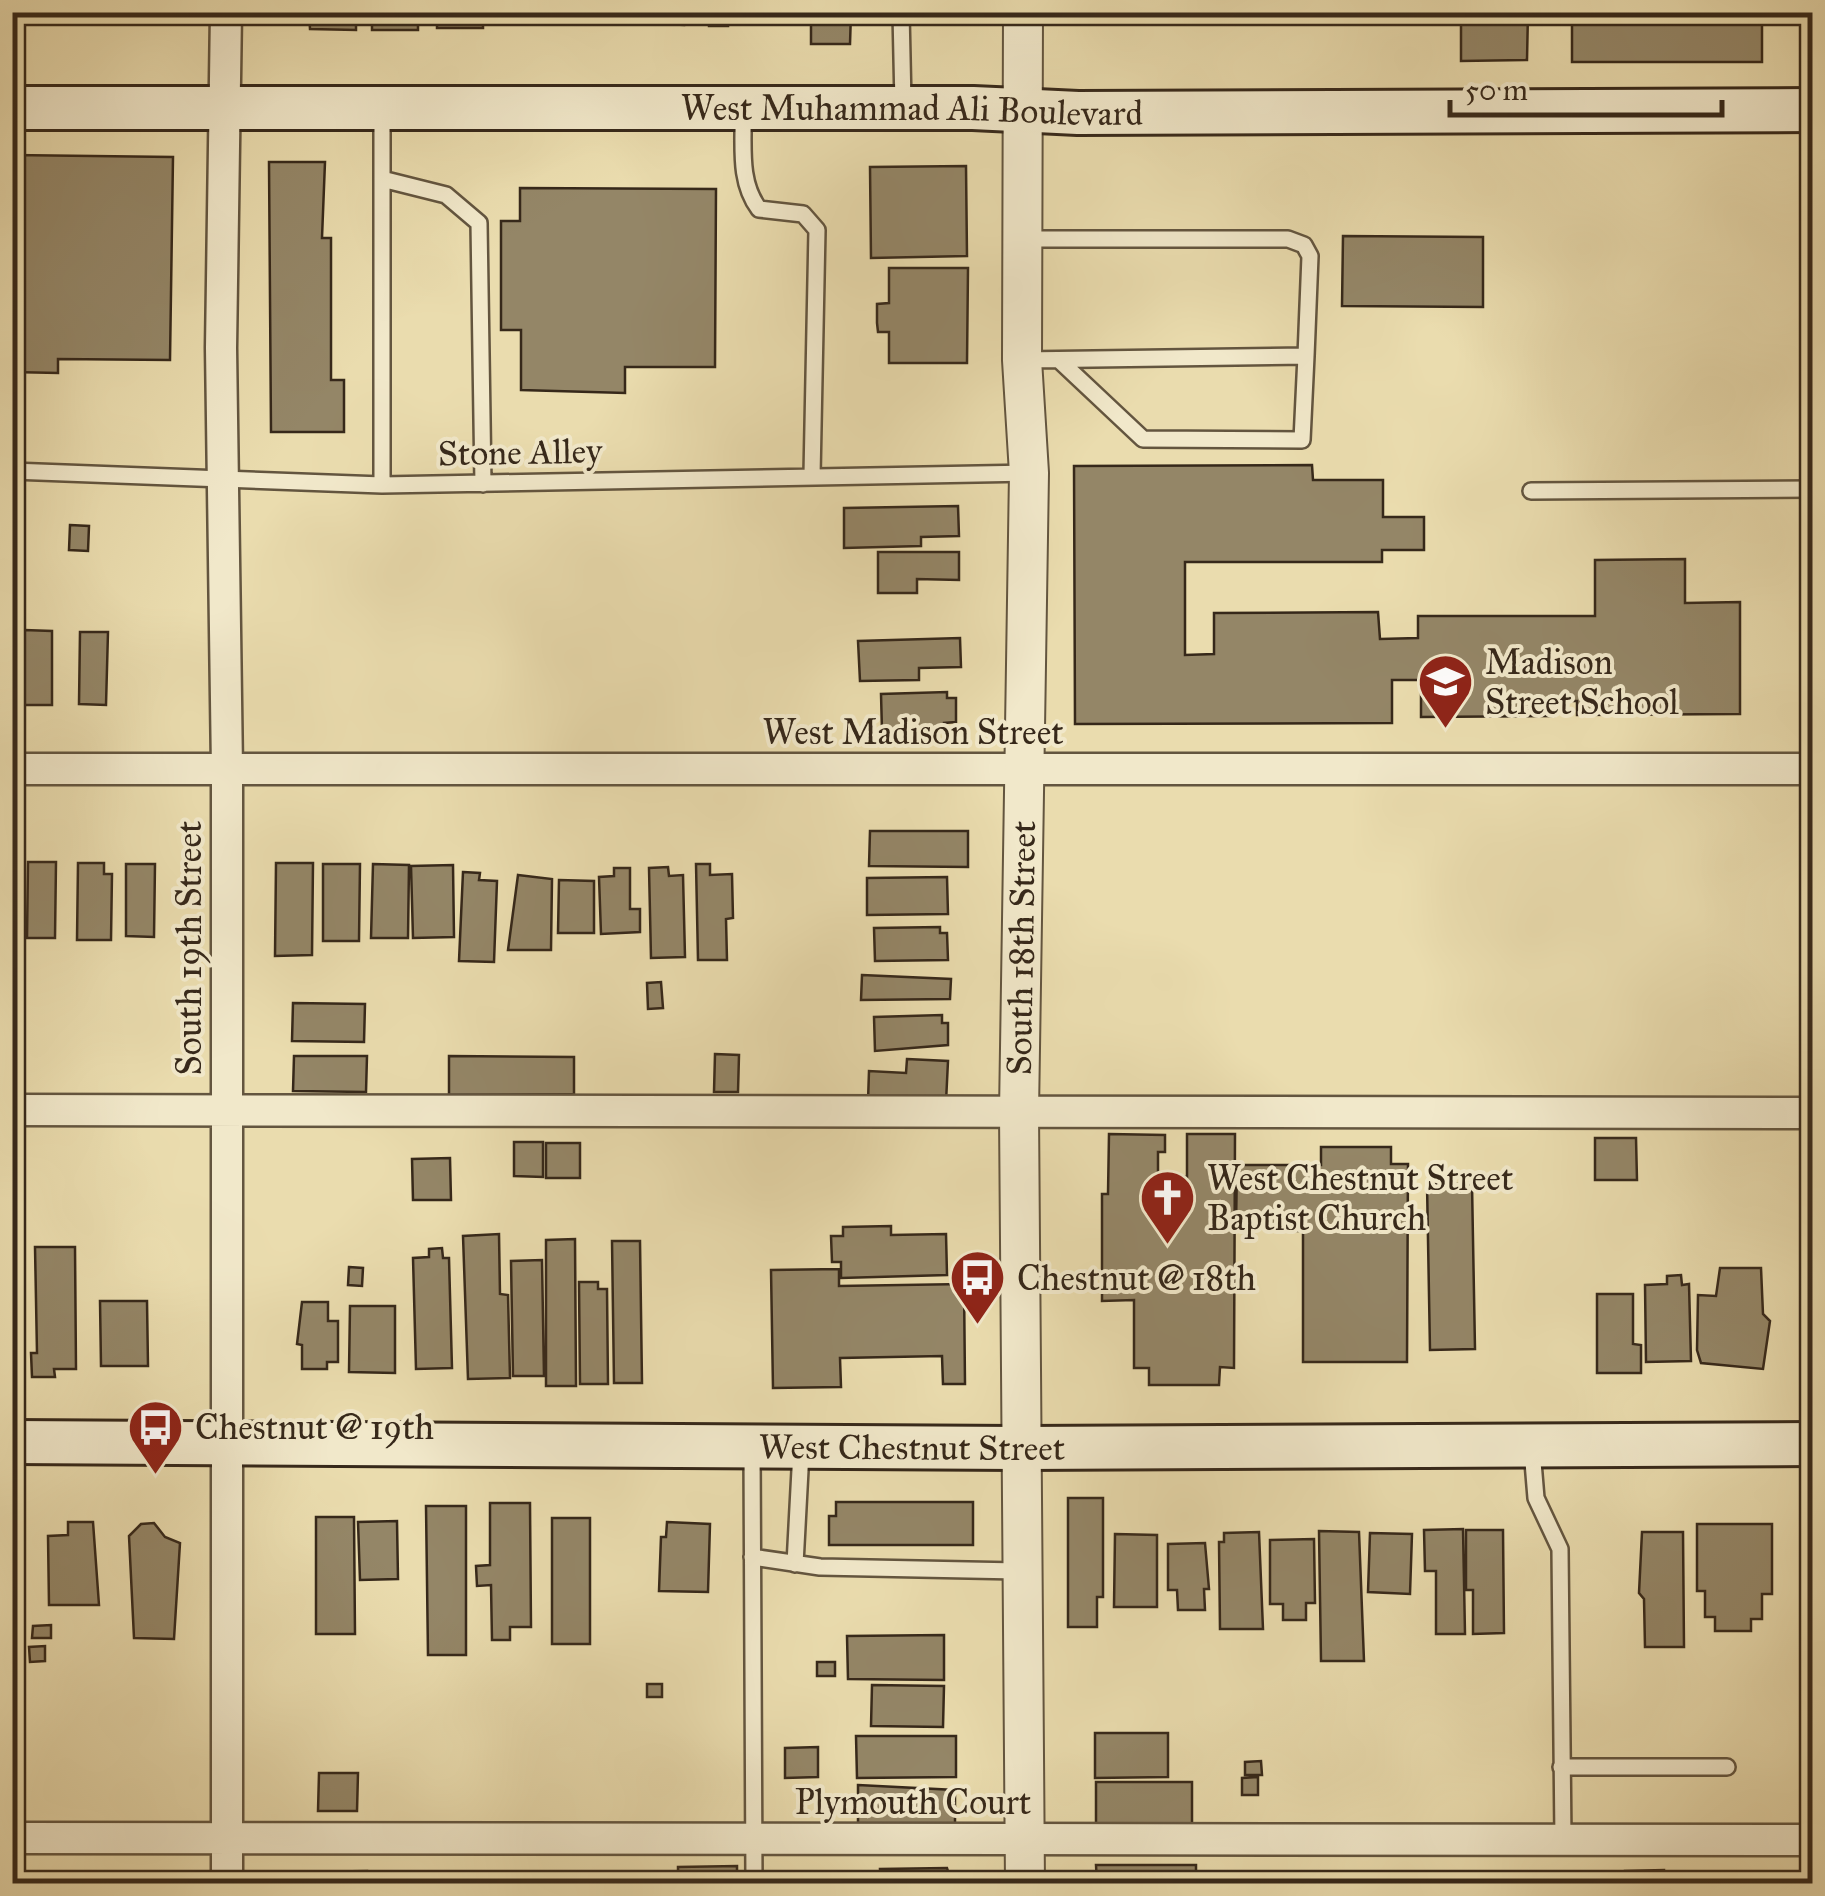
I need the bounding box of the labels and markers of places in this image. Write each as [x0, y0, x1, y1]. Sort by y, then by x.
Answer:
place label: Madison Street School [1485, 641, 1679, 724]
school or university icon: Madison Street School [1416, 652, 1476, 731]
place label: West Chestnut Street Baptist Church [1207, 1157, 1513, 1240]
church icon: West Chestnut Street Baptist Church [1138, 1168, 1198, 1247]
bus stop icon: Chestnut @ 18th [948, 1248, 1008, 1327]
place label: Chestnut @ 18th [1017, 1257, 1256, 1300]
bus stop icon: Chestnut @ 19th [126, 1397, 186, 1476]
place label: Chestnut @ 19th [195, 1406, 434, 1449]

